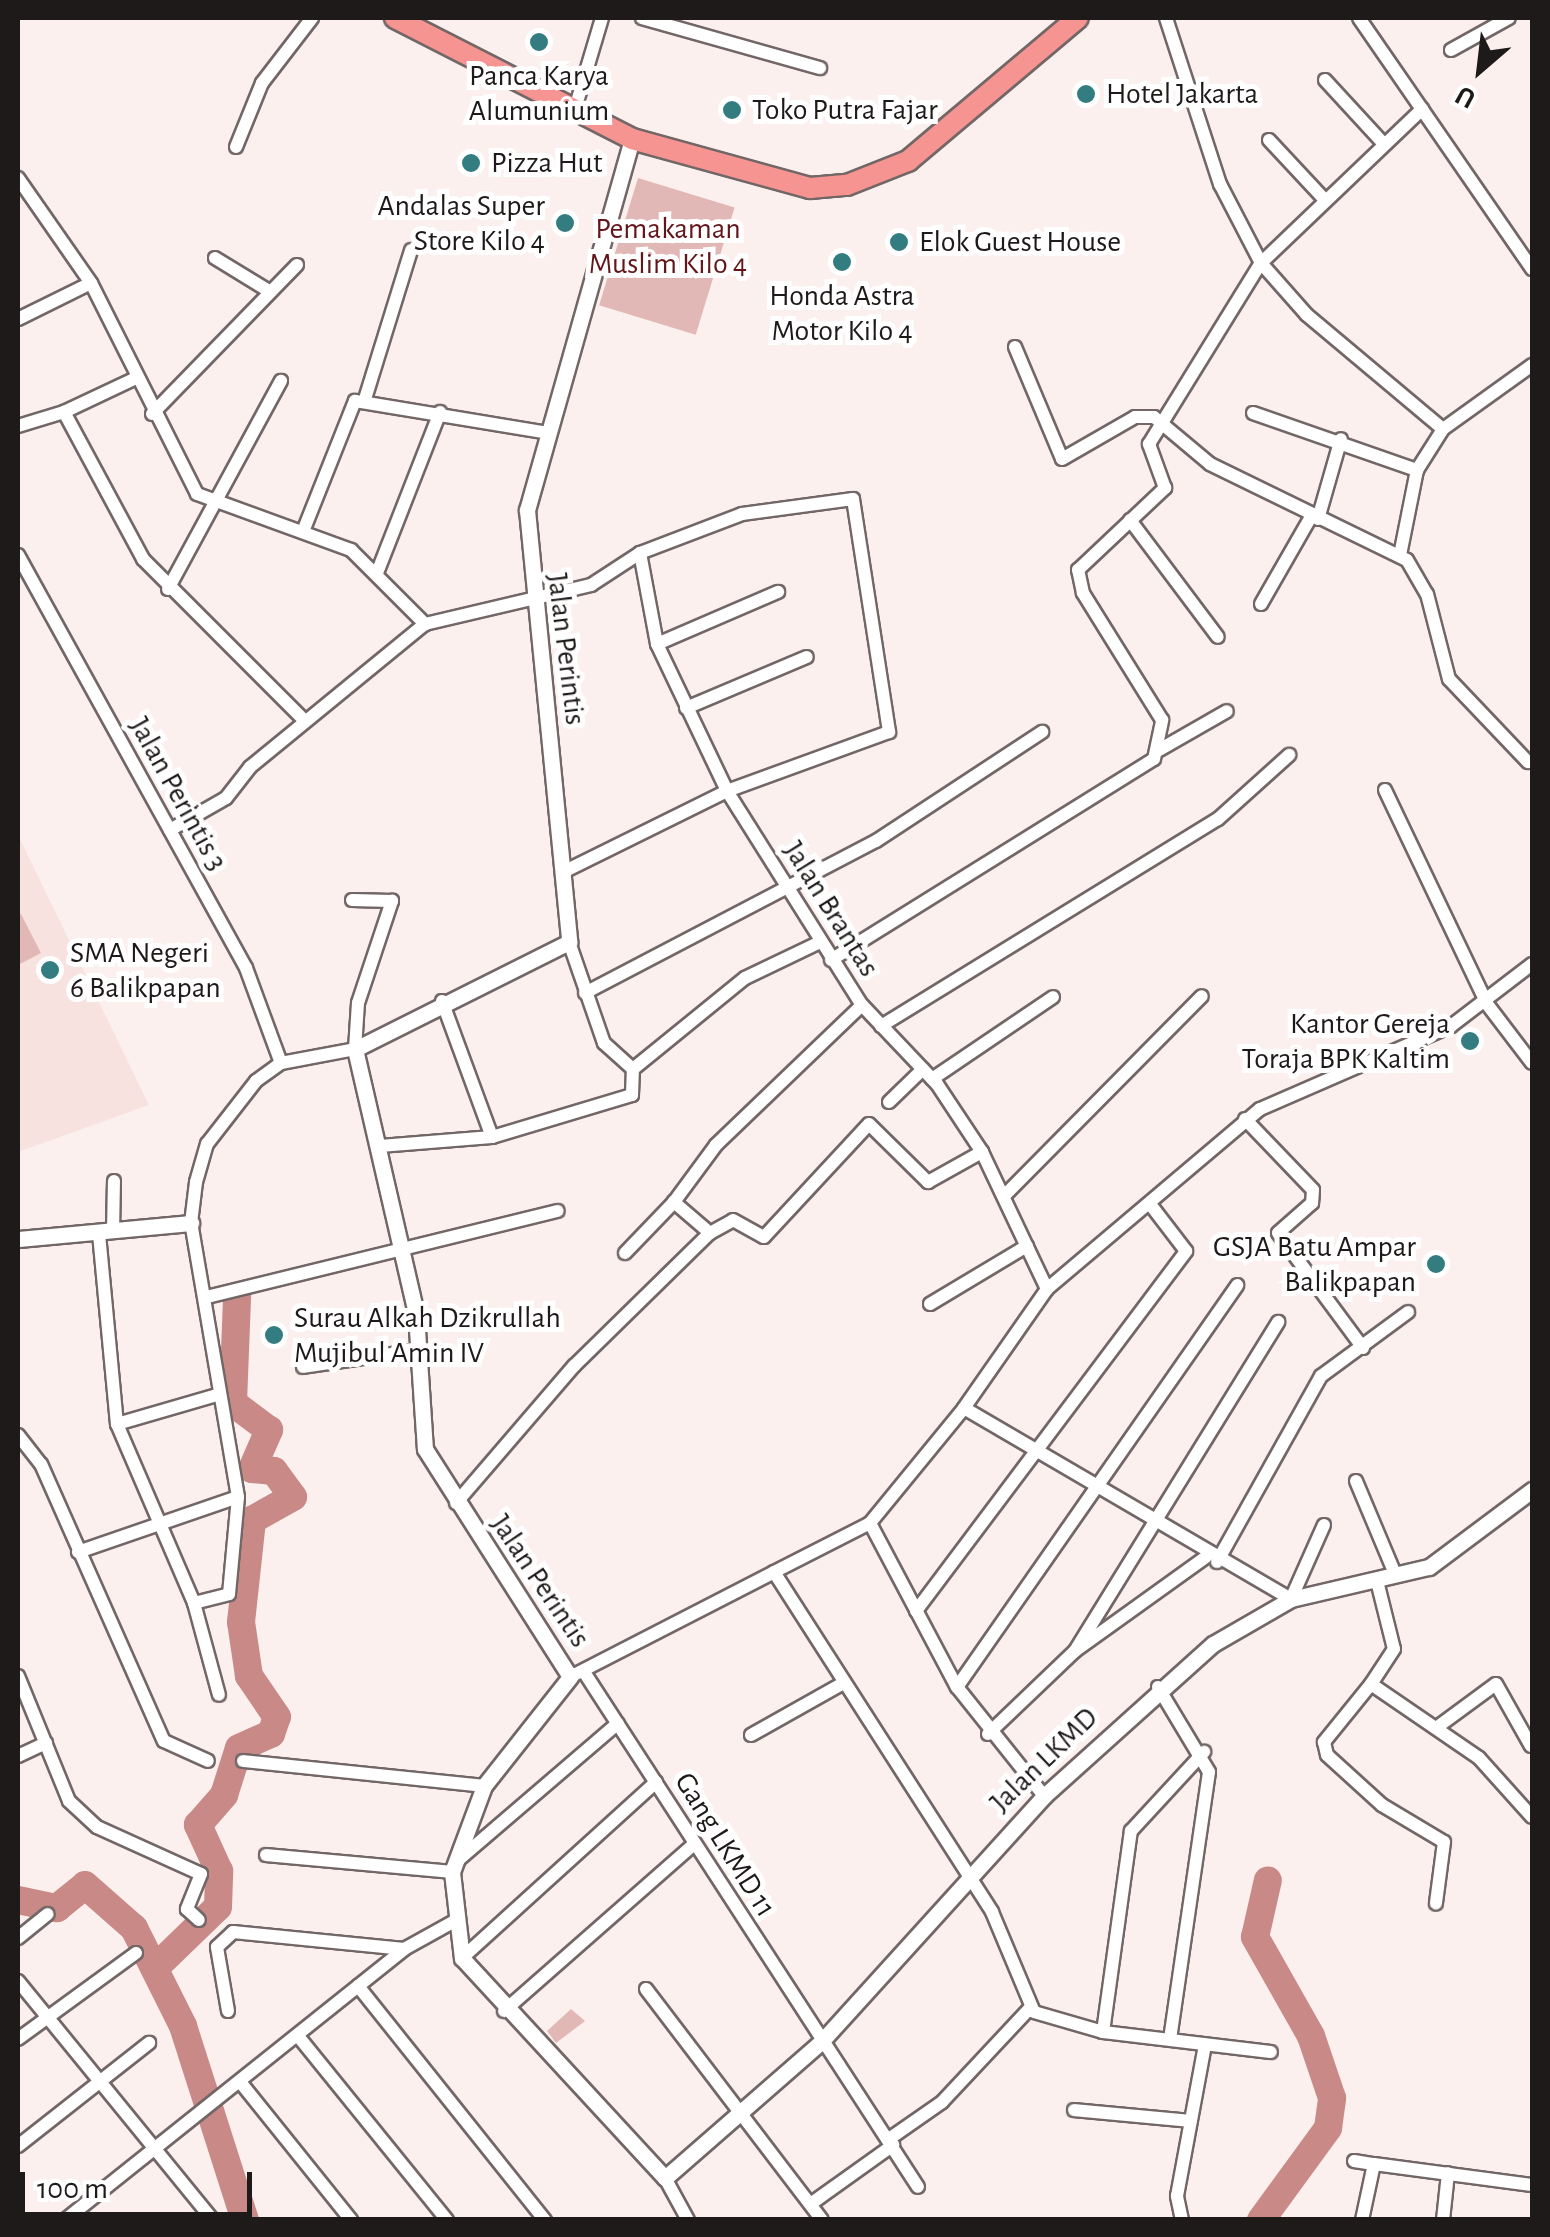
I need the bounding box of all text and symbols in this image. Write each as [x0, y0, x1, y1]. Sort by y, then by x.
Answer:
north arrow [1430, 20, 1530, 120]
marker: Panca Karya Alumunium [528, 31, 550, 53]
place label: Panca Karya Alumunium [469, 58, 609, 128]
place label: Hotel Jakarta [1106, 76, 1258, 112]
text: U [1451, 80, 1480, 113]
marker: Hotel Jakarta [1075, 83, 1097, 105]
place label: Toko Putra Fajar [752, 92, 938, 128]
marker: Toko Putra Fajar [721, 99, 743, 121]
place label: Pizza Hut [491, 145, 602, 181]
marker: Pizza Hut [460, 152, 482, 174]
place label: Andalas Super Store Kilo 4 [378, 188, 545, 258]
park label: Pemakaman Muslim Kilo 4 [589, 211, 747, 282]
marker: Andalas Super Store Kilo 4 [554, 212, 576, 234]
place label: Elok Guest House [919, 224, 1121, 260]
marker: Elok Guest House [888, 231, 910, 253]
marker: Honda Astra Motor Kilo 4 [831, 251, 853, 273]
place label: Honda Astra Motor Kilo 4 [769, 278, 915, 348]
street label: Jalan Perintis [539, 571, 593, 727]
street label: Jalan Perintis 3 [121, 711, 235, 877]
street label: Jalan Brantas [775, 835, 887, 983]
place label: SMA Negeri 6 Balikpapan [70, 935, 221, 1006]
marker: SMA Negeri 6 Balikpapan [39, 959, 61, 981]
place label: Kantor Gereja Toraja BPK Kaltim [1242, 1006, 1450, 1076]
marker: Kantor Gereja Toraja BPK Kaltim [1459, 1030, 1481, 1052]
place label: GSJA Batu Ampar Balikpapan [1213, 1229, 1416, 1300]
marker: GSJA Batu Ampar Balikpapan [1425, 1253, 1447, 1275]
place label: Surau Alkah Dzikrullah Mujibul Amin IV [294, 1300, 561, 1370]
marker: Surau Alkah Dzikrullah Mujibul Amin IV [263, 1324, 285, 1346]
street label: Jalan Perintis [482, 1508, 598, 1654]
street label: Jalan LKMD [983, 1700, 1105, 1820]
street label: Gang LKMD 11 [666, 1766, 784, 1924]
scale bar [25, 2152, 258, 2214]
text: 100 m [37, 2174, 108, 2204]

